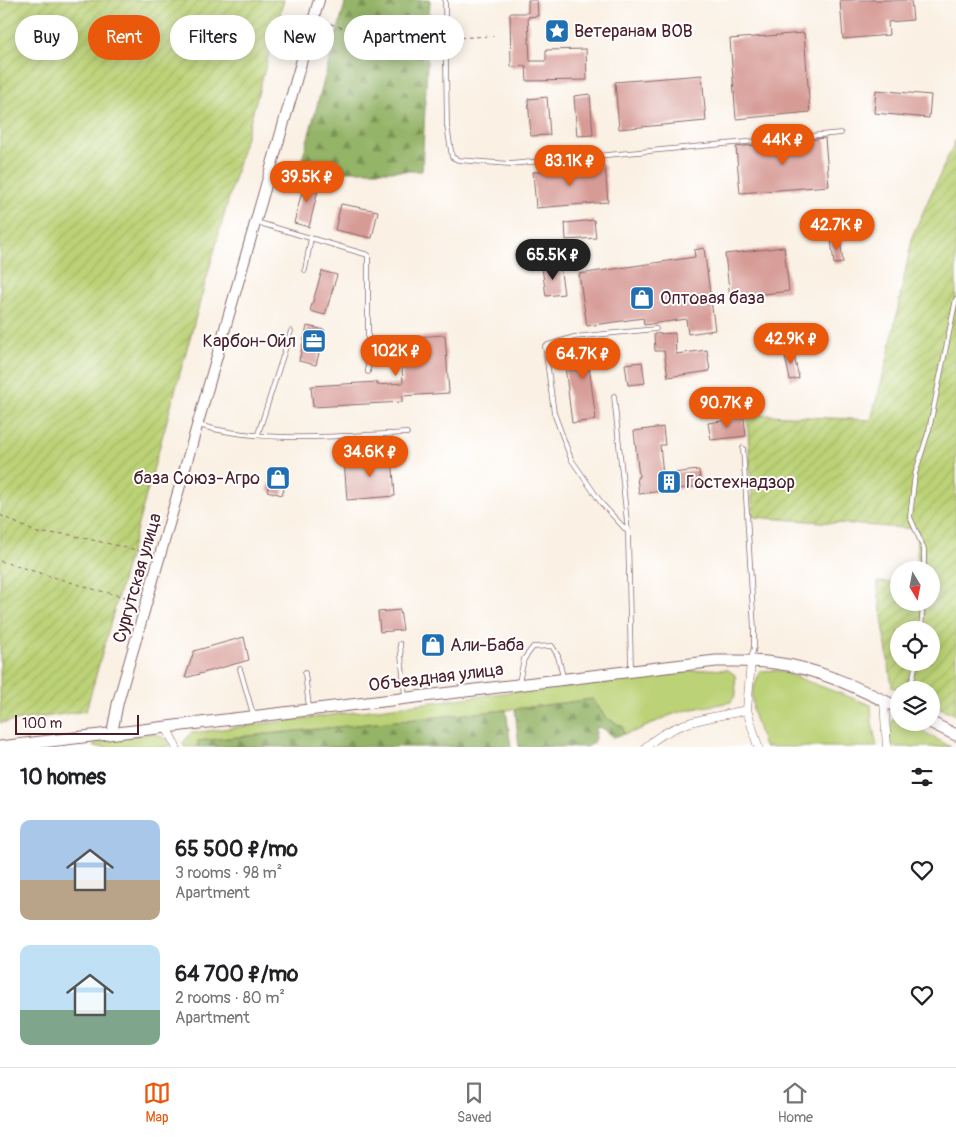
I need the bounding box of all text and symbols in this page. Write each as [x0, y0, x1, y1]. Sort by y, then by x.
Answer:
chip: Buy [15, 15, 78, 60]
chip: Rent [88, 15, 160, 60]
chip: Filters [170, 15, 255, 60]
chip: New [265, 15, 334, 60]
chip: Apartment [344, 15, 464, 60]
place icon: Ветеранам ВОВ [544, 18, 570, 44]
place label: Ветеранам ВОВ [574, 20, 693, 43]
pin: 44K ₽ [748, 124, 818, 166]
text: 44K ₽ [762, 130, 804, 150]
pin: 83.1K ₽ [524, 144, 616, 187]
text: 83.1K ₽ [545, 151, 595, 171]
pin: 39.5K ₽ [261, 160, 353, 203]
text: 39.5K ₽ [281, 167, 333, 187]
pin: 42.7K ₽ [791, 208, 883, 251]
text: 42.7K ₽ [811, 215, 863, 235]
pin: 65.5K ₽ [507, 238, 599, 281]
text: 65.5K ₽ [527, 245, 579, 265]
shop icon: Оптовая база [629, 285, 655, 311]
place label: Оптовая база [660, 287, 765, 310]
pin: 42.9K ₽ [745, 322, 837, 365]
office icon: Карбон-Ойл [301, 328, 327, 354]
text: 42.9K ₽ [765, 329, 817, 349]
place label: Карбон-Ойл [203, 330, 296, 353]
pin: 102K ₽ [355, 334, 437, 377]
pin: 64.7K ₽ [537, 338, 629, 380]
text: 102K ₽ [372, 341, 420, 361]
text: 64.7K ₽ [556, 344, 610, 364]
pin: 90.7K ₽ [681, 386, 773, 429]
text: 90.7K ₽ [700, 393, 754, 413]
pin: 34.6K ₽ [324, 436, 416, 478]
text: 34.6K ₽ [343, 442, 397, 462]
shop icon: база Союз-Агро [265, 465, 291, 491]
place label: база Союз-Агро [133, 467, 260, 490]
building icon: Гостехнадзор [656, 469, 682, 495]
place label: Гостехнадзор [686, 471, 795, 494]
street label: Сургутская улица [108, 511, 167, 646]
north arrow [890, 561, 940, 611]
map controls [890, 561, 940, 731]
button: locate [890, 621, 940, 671]
shop icon: Али-Баба [420, 632, 446, 658]
place label: Али-Баба [450, 634, 524, 657]
street label: Объездная улица [367, 658, 505, 697]
button: layers [890, 681, 940, 731]
scale bar [15, 712, 139, 735]
text: 100 m [22, 715, 62, 732]
icon: filters [908, 763, 936, 791]
text: 10 homes [20, 764, 106, 791]
text: 65 500 ₽/mo [175, 836, 298, 863]
icon: home [60, 840, 120, 900]
icon: heart [908, 856, 936, 884]
text: 3 rooms · 98 m² [175, 863, 282, 883]
text: Apartment [175, 883, 250, 903]
text: 64 700 ₽/mo [175, 961, 298, 988]
icon: home [60, 965, 120, 1025]
icon: heart [908, 981, 936, 1009]
text: 2 rooms · 80 m² [175, 988, 285, 1008]
text: Apartment [175, 1008, 250, 1028]
tab: Map [143, 1079, 171, 1126]
tab: Saved [457, 1079, 492, 1126]
tab: Home [778, 1079, 813, 1126]

